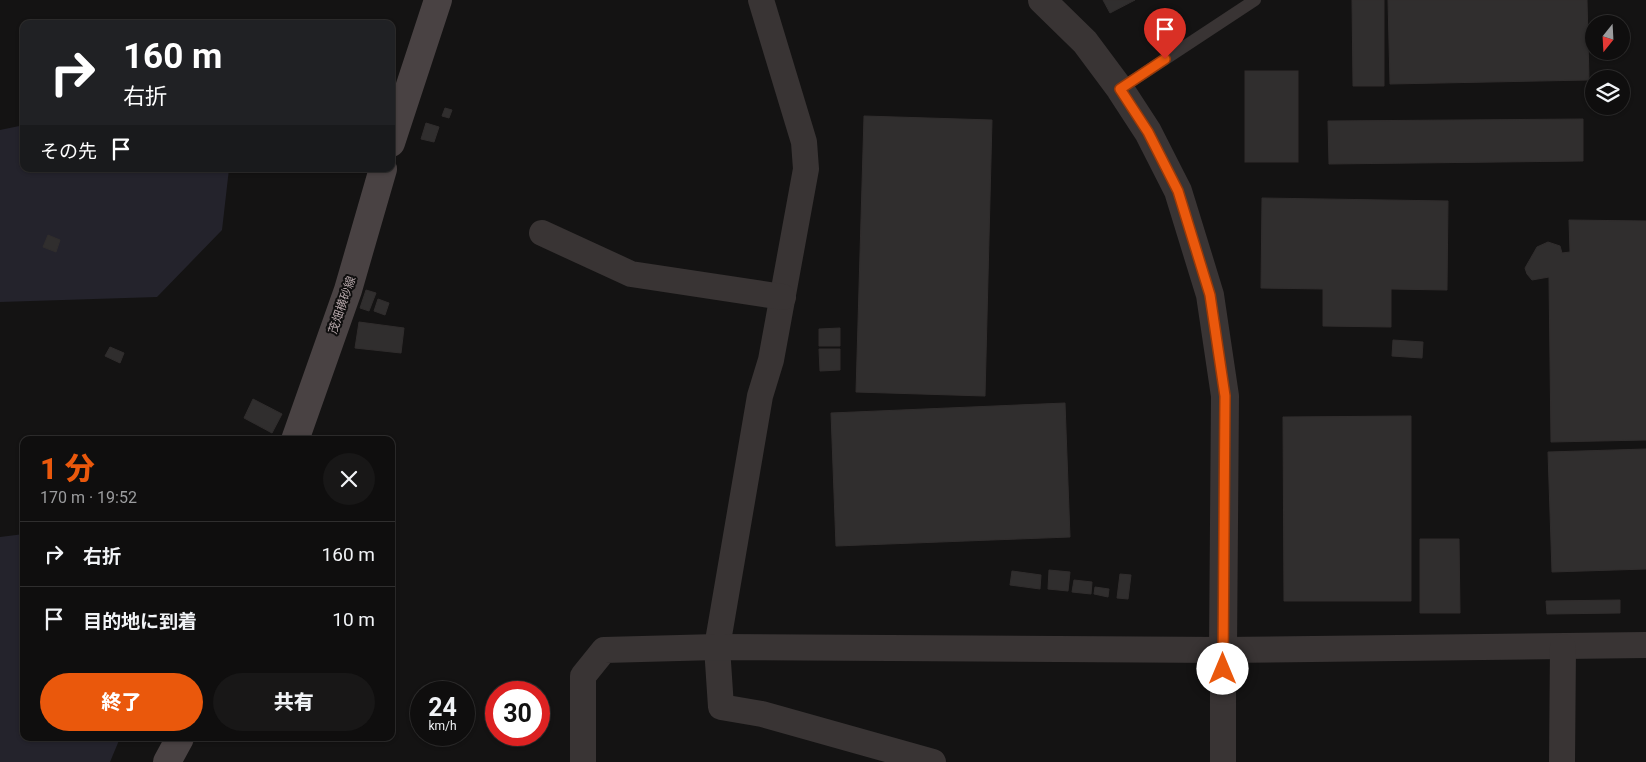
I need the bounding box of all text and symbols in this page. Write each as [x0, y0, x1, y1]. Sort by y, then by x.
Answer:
pin [1144, 8, 1186, 59]
icon: arrive [1151, 15, 1179, 43]
north arrow [1585, 15, 1630, 60]
map controls [1585, 15, 1630, 115]
text: 160 m [123, 36, 222, 77]
icon: right [40, 40, 105, 105]
button: layers [1585, 70, 1630, 115]
text: 右折 [123, 84, 167, 109]
icon: arrive [107, 135, 135, 163]
text: その先 [40, 140, 97, 163]
street label: 茂畑横砂線 [326, 274, 358, 336]
text: 1 分 [40, 451, 95, 486]
button: close [323, 453, 375, 505]
text: 170 m · 19:52 [40, 488, 137, 507]
icon: right [40, 540, 68, 568]
text: 160 m [322, 543, 375, 566]
text: 右折 [83, 545, 121, 568]
icon: arrive [40, 605, 68, 633]
text: 10 m [332, 608, 375, 631]
text: 目的地に到着 [83, 610, 197, 633]
position arrow [1196, 642, 1248, 694]
button: 終了 [40, 673, 203, 731]
button: 共有 [213, 673, 375, 731]
speed limit sign: 30 [485, 681, 550, 746]
text: 24 [428, 693, 457, 722]
text: km/h [428, 719, 457, 733]

